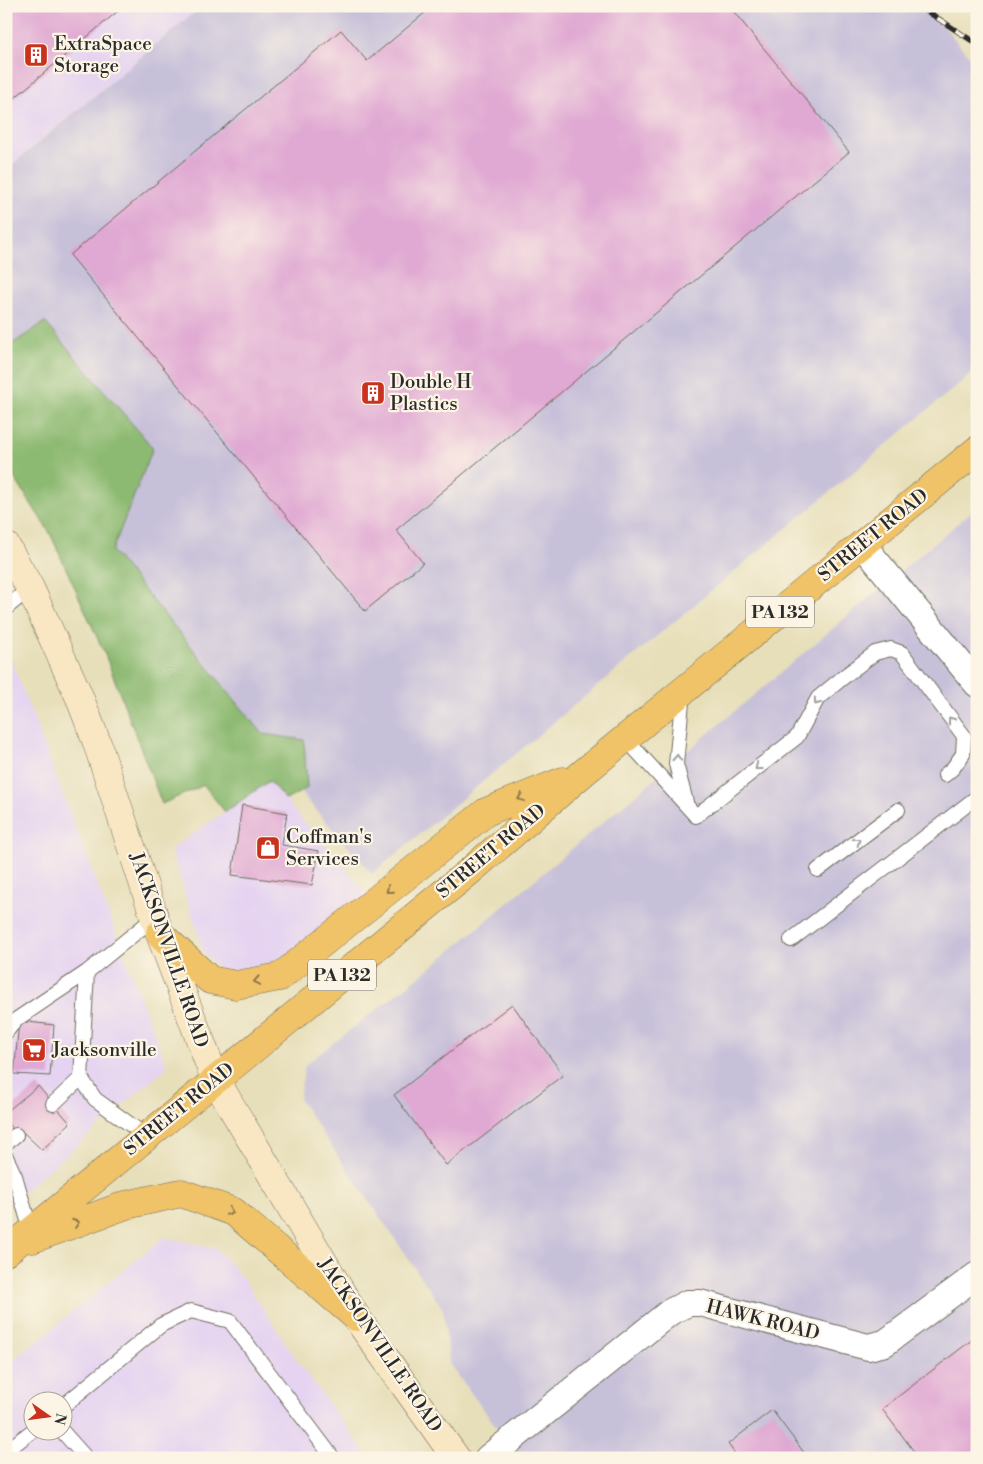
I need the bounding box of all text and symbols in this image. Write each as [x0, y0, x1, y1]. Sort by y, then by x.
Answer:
place label: ExtraSpace Storage [54, 32, 152, 78]
building icon: ExtraSpace Storage [23, 42, 49, 68]
place label: Double H Plastics [390, 370, 471, 416]
building icon: Double H Plastics [360, 380, 386, 406]
street label: STREET ROAD [813, 483, 933, 587]
road number: PA 132 [746, 596, 814, 628]
one-way arrow [814, 696, 823, 706]
one-way arrow [949, 717, 957, 726]
one-way arrow [672, 753, 683, 761]
one-way arrow [755, 761, 764, 770]
one-way arrow [517, 791, 526, 802]
street label: STREET ROAD [432, 798, 550, 904]
place label: Coffman's Services [286, 825, 372, 871]
shop icon: Coffman's Services [255, 835, 281, 861]
one-way arrow [851, 838, 860, 846]
street label: JACKSONVILLE ROAD [124, 848, 214, 1051]
one-way arrow [386, 884, 395, 892]
road number: PA 132 [308, 960, 376, 990]
one-way arrow [253, 975, 262, 986]
supermarket icon: Jacksonville [21, 1037, 47, 1063]
place label: Jacksonville [51, 1038, 157, 1062]
street label: STREET ROAD [119, 1057, 239, 1161]
one-way arrow [225, 1206, 234, 1216]
one-way arrow [71, 1219, 80, 1229]
street label: JACKSONVILLE ROAD [312, 1252, 447, 1437]
street label: HAWK ROAD [704, 1294, 822, 1346]
north arrow [22, 1392, 72, 1442]
text: N [50, 1411, 70, 1426]

